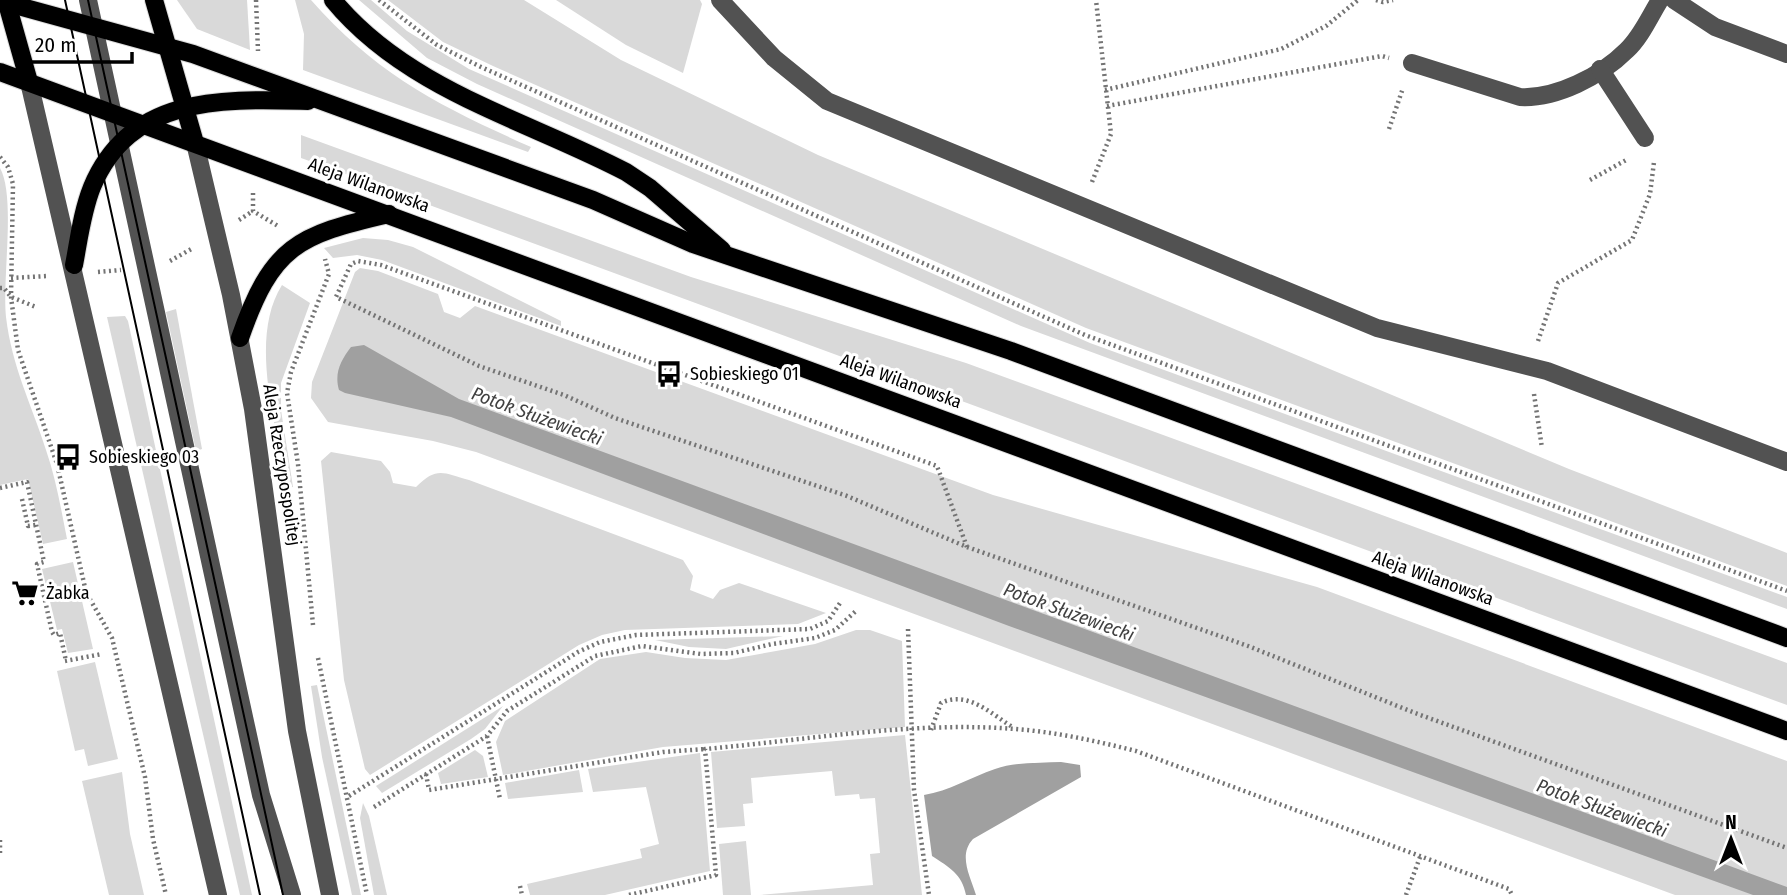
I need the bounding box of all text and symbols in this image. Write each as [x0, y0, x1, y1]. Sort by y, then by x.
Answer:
scale bar [24, 21, 133, 65]
text: 20 m [35, 32, 76, 58]
street label: Aleja Wilanowska [305, 153, 433, 217]
street label: Aleja Wilanowska [837, 349, 965, 413]
bus stop icon: Sobieskiego 01 [654, 359, 684, 389]
place label: Sobieskiego 01 [690, 363, 799, 385]
water label: Potok Służewiecki [468, 382, 606, 450]
street label: Aleja Rzeczypospolitej [258, 383, 306, 547]
bus stop icon: Sobieskiego 03 [53, 442, 83, 472]
place label: Sobieskiego 03 [89, 446, 199, 468]
street label: Aleja Wilanowska [1369, 546, 1497, 610]
supermarket icon: Żabka [10, 578, 40, 608]
water label: Potok Służewiecki [1000, 578, 1138, 646]
place label: Żabka [46, 582, 90, 604]
water label: Potok Służewiecki [1533, 774, 1671, 842]
north arrow [1696, 804, 1766, 874]
text: N [1725, 811, 1737, 834]

